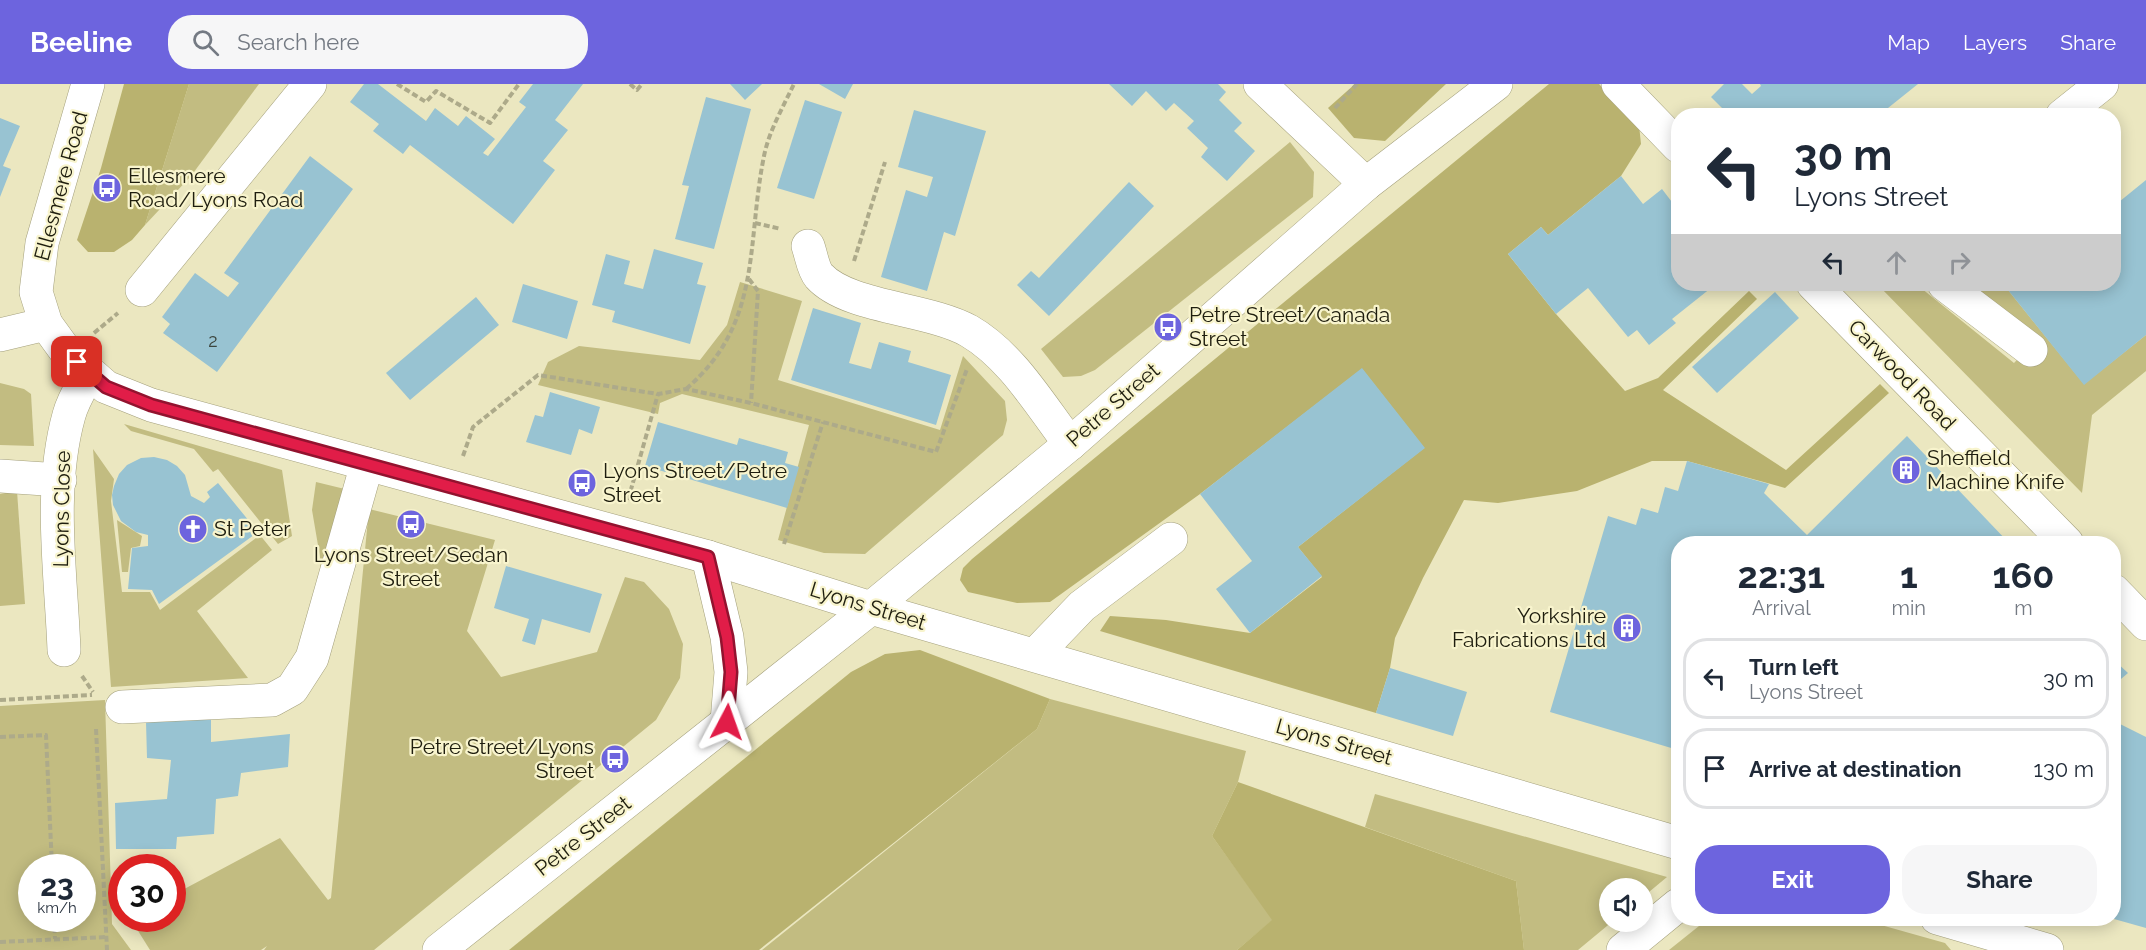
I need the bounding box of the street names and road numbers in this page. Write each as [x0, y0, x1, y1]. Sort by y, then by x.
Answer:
street label: Ellesmere Road [29, 109, 92, 263]
street label: Carwood Road [1843, 314, 1961, 435]
street label: Petre Street [1061, 357, 1164, 452]
street label: Lyons Close [48, 450, 75, 568]
street label: Lyons Street [807, 576, 929, 635]
street label: Lyons Street [1273, 713, 1395, 770]
street label: Petre Street [530, 790, 636, 881]

